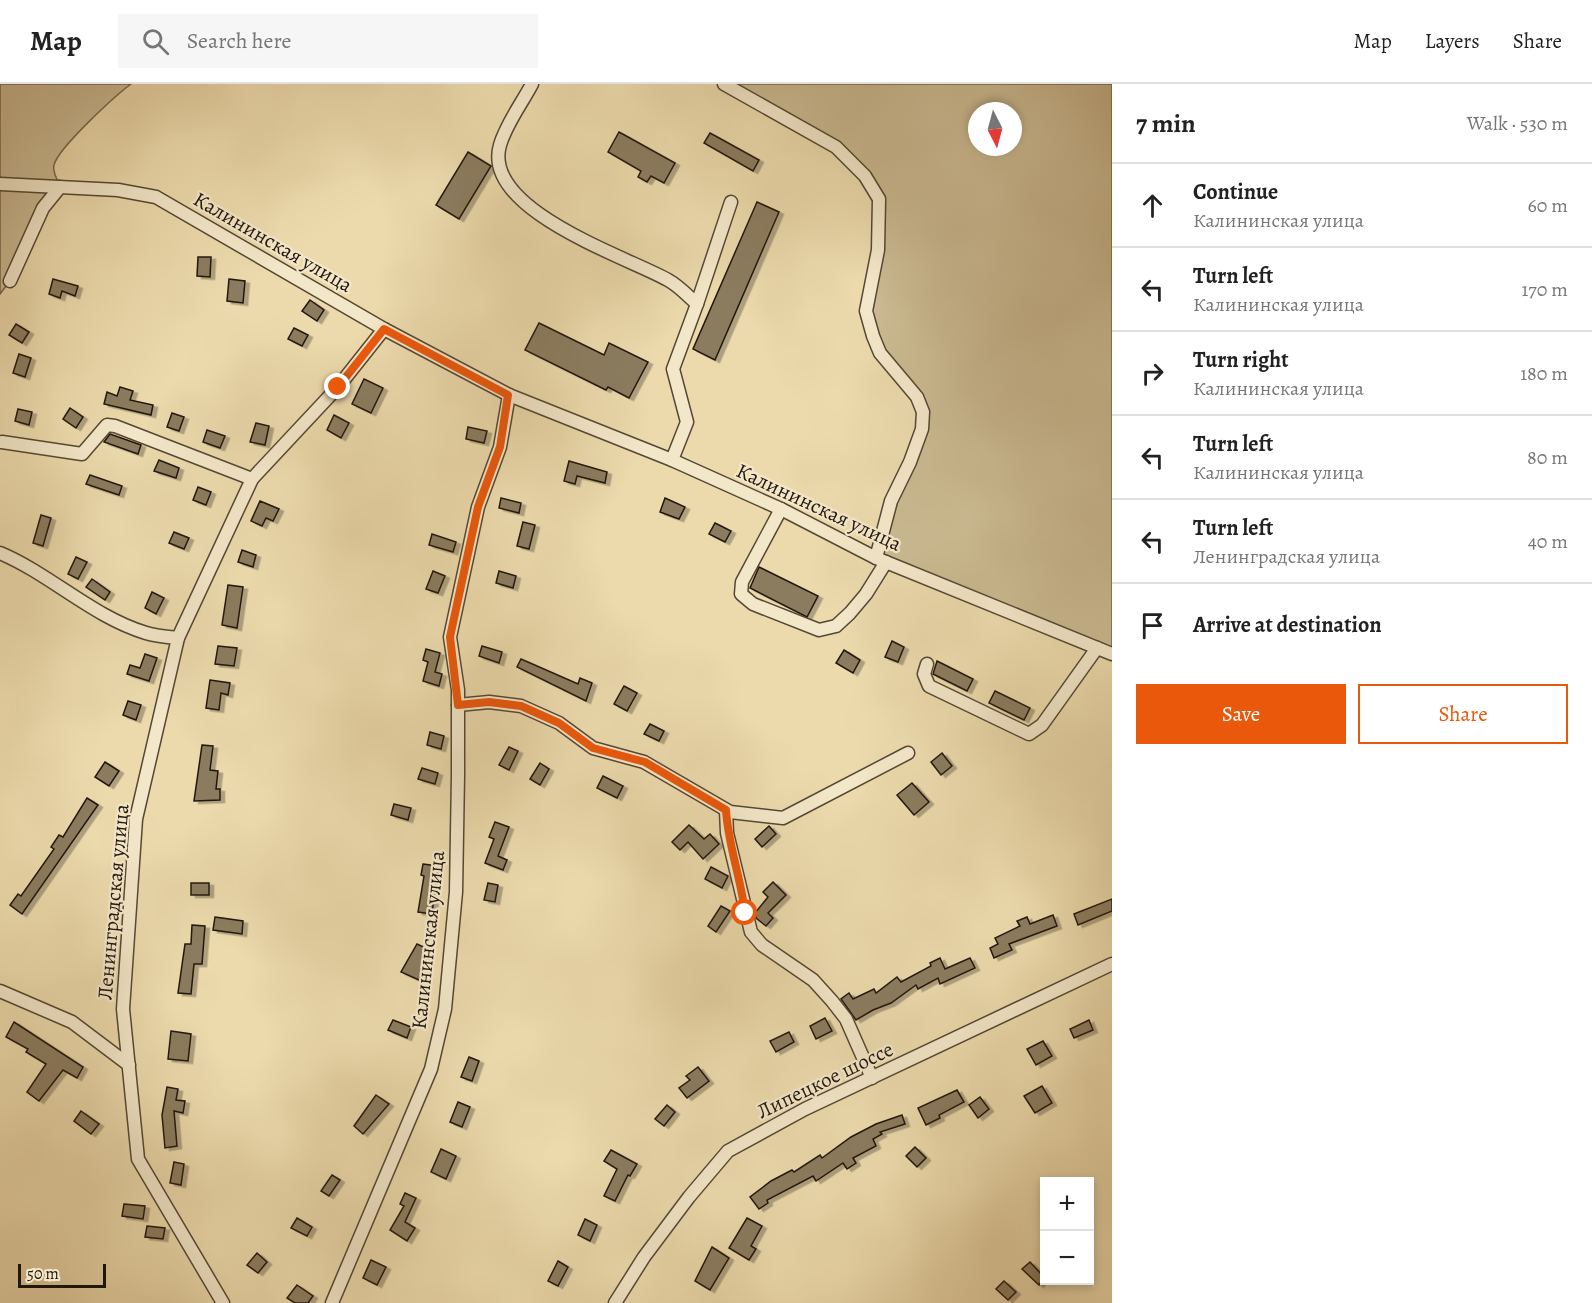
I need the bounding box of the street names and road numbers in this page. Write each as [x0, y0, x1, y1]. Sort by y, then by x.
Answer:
street label: Калининская улица [188, 185, 358, 299]
street label: Калининская улица [732, 456, 907, 558]
street label: Ленинградская улица [90, 803, 136, 1001]
street label: Калининская улица [405, 849, 451, 1031]
street label: Липецкое шоссе [752, 1035, 898, 1125]

